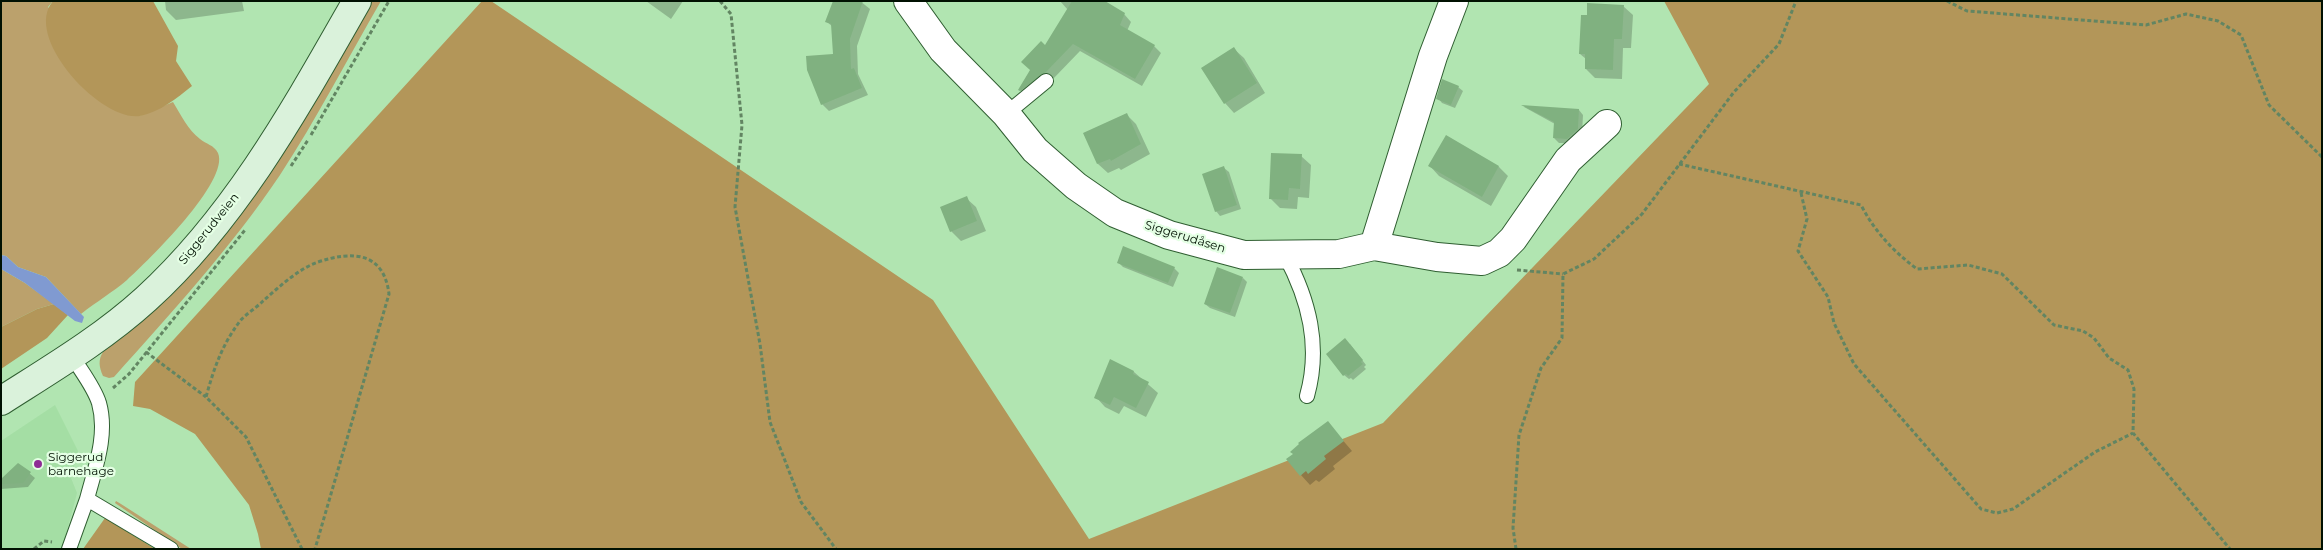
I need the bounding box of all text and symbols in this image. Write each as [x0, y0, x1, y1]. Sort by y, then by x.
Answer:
street label: Siggerudveien [176, 190, 242, 268]
street label: Siggerudåsen [1143, 218, 1227, 256]
place label: Siggerud barnehage [48, 450, 114, 478]
marker: Siggerud barnehage [32, 458, 44, 470]

